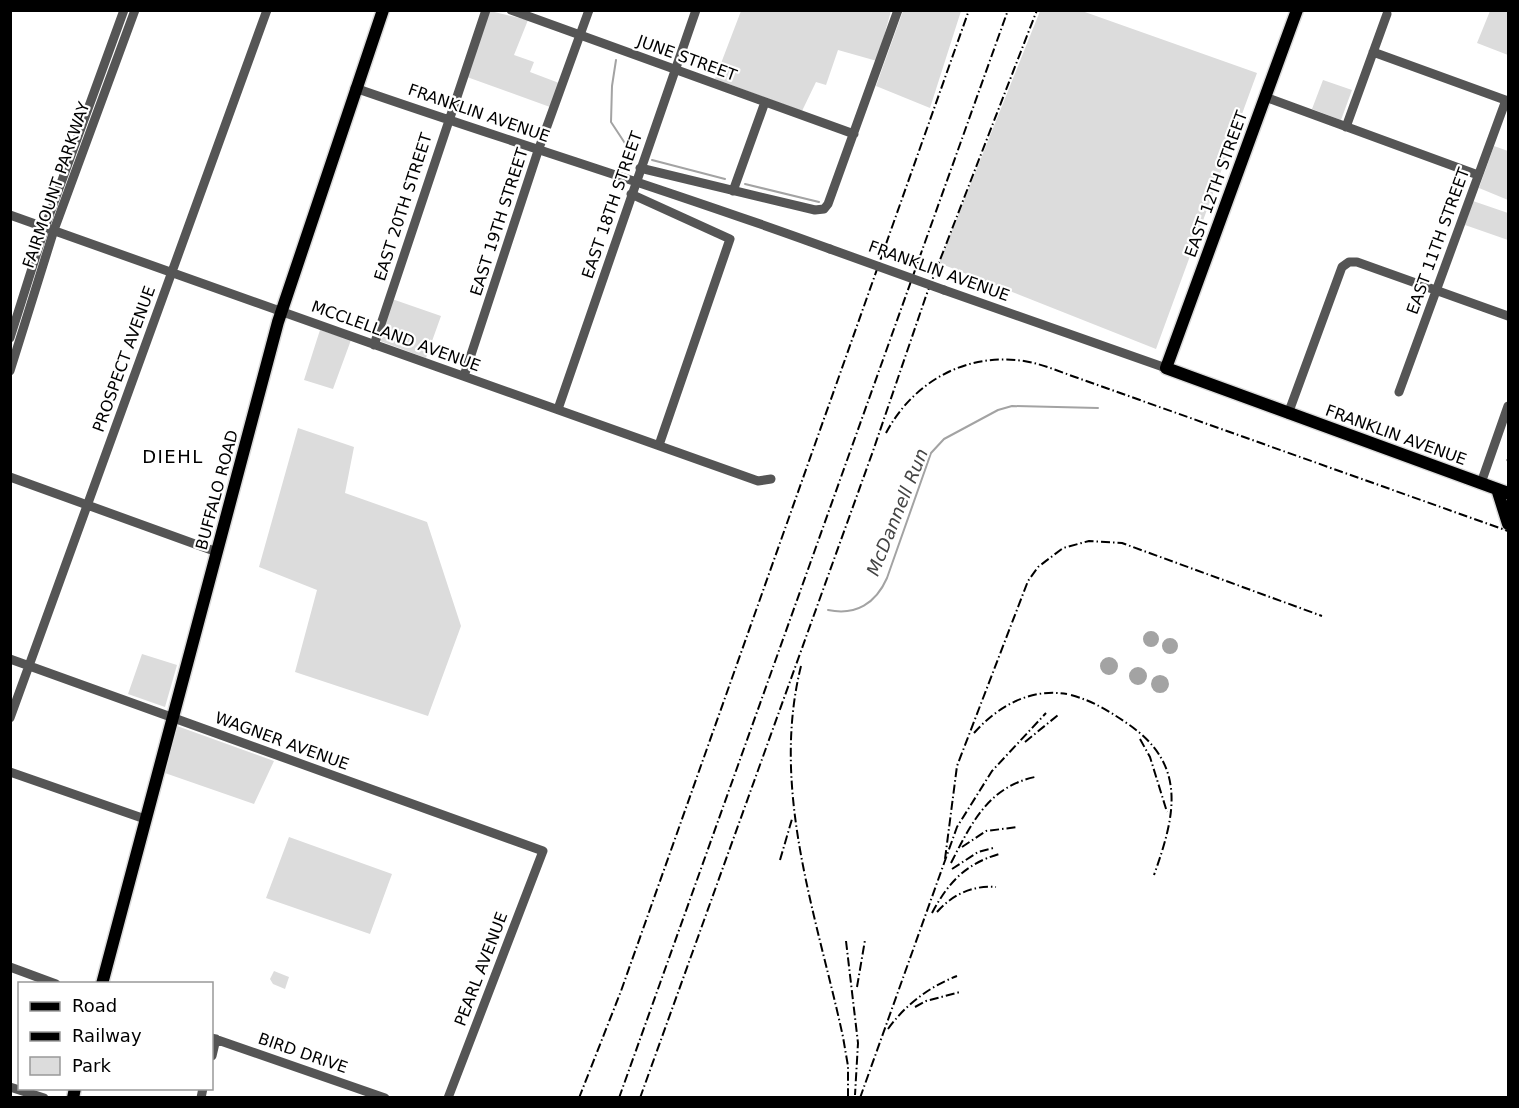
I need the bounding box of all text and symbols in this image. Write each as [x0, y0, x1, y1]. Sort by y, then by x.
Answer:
street label: JUNE STREET [634, 31, 740, 85]
street label: FRANKLIN AVENUE [406, 80, 552, 146]
street label: FAIRMOUNT PARKWAY [19, 99, 93, 271]
street label: EAST 12TH STREET [1181, 108, 1251, 260]
street label: EAST 18TH STREET [578, 129, 646, 281]
street label: EAST 20TH STREET [370, 130, 436, 283]
street label: EAST 19TH STREET [466, 145, 532, 298]
street label: EAST 11TH STREET [1403, 165, 1473, 317]
street label: FRANKLIN AVENUE [866, 237, 1012, 305]
street label: PROSPECT AVENUE [89, 283, 159, 435]
street label: MCCLELLAND AVENUE [309, 297, 483, 375]
street label: FRANKLIN AVENUE [1323, 401, 1469, 469]
street label: BUFFALO ROAD [192, 428, 242, 552]
water label: McDannell Run [862, 445, 932, 579]
district label: DIEHL [142, 446, 204, 467]
street label: WAGNER AVENUE [212, 708, 352, 774]
street label: PEARL AVENUE [451, 909, 511, 1029]
legend [18, 982, 213, 1090]
text: Road [72, 995, 117, 1016]
text: Railway [72, 1025, 142, 1046]
street label: BIRD DRIVE [256, 1029, 350, 1077]
text: Park [72, 1055, 111, 1076]

